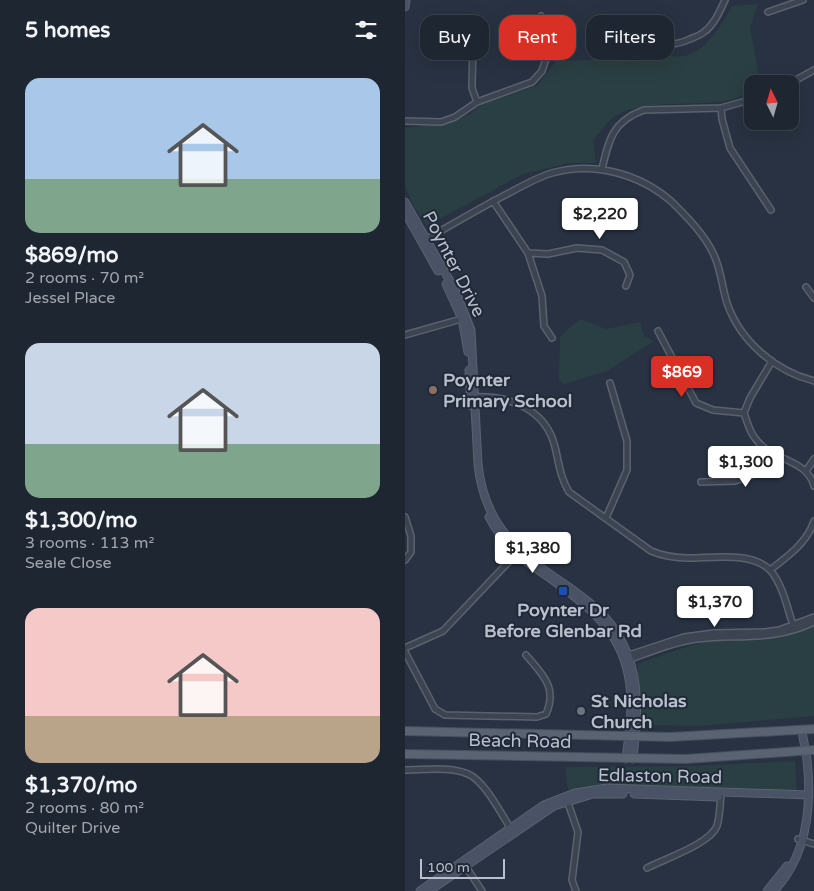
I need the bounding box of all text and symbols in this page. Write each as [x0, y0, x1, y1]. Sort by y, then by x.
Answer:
chip: Buy [420, 15, 489, 60]
chip: Rent [499, 15, 576, 60]
chip: Filters [586, 15, 674, 60]
icon: filters [352, 16, 380, 44]
text: 5 homes [25, 18, 110, 43]
north arrow [744, 75, 799, 130]
map controls [744, 75, 799, 130]
icon: home [158, 110, 248, 200]
pin: $2,220 [559, 198, 641, 240]
text: $2,220 [573, 204, 627, 224]
street label: Poynter Drive [418, 207, 490, 321]
text: $869/mo [25, 243, 119, 268]
text: 2 rooms · 70 m² [25, 268, 144, 288]
text: Jessel Place [25, 288, 115, 308]
pin: $869 [652, 356, 712, 398]
text: $869 [662, 362, 702, 382]
place label: Poynter Primary School [443, 369, 572, 412]
icon: home [158, 375, 248, 465]
marker: Poynter Primary School [427, 384, 439, 396]
pin: $1,300 [705, 446, 787, 488]
text: $1,300 [719, 452, 773, 472]
text: $1,300/mo [25, 508, 137, 533]
pin: $1,380 [492, 532, 574, 574]
text: 3 rooms · 113 m² [25, 533, 154, 553]
text: $1,380 [506, 538, 560, 558]
text: Seale Close [25, 553, 112, 573]
marker: Poynter Dr Before Glenbar Rd [557, 585, 569, 597]
pin: $1,370 [674, 586, 756, 628]
text: $1,370 [688, 592, 742, 612]
place label: Poynter Dr Before Glenbar Rd [484, 599, 642, 642]
icon: home [158, 640, 248, 730]
place label: St Nicholas Church [591, 690, 687, 733]
marker: St Nicholas Church [575, 705, 587, 717]
street label: Beach Road [468, 729, 572, 753]
street label: Edlaston Road [598, 764, 722, 788]
text: $1,370/mo [25, 773, 137, 798]
text: 2 rooms · 80 m² [25, 798, 144, 818]
text: Quilter Drive [25, 818, 120, 838]
scale bar [420, 856, 505, 879]
text: 100 m [427, 859, 470, 876]

